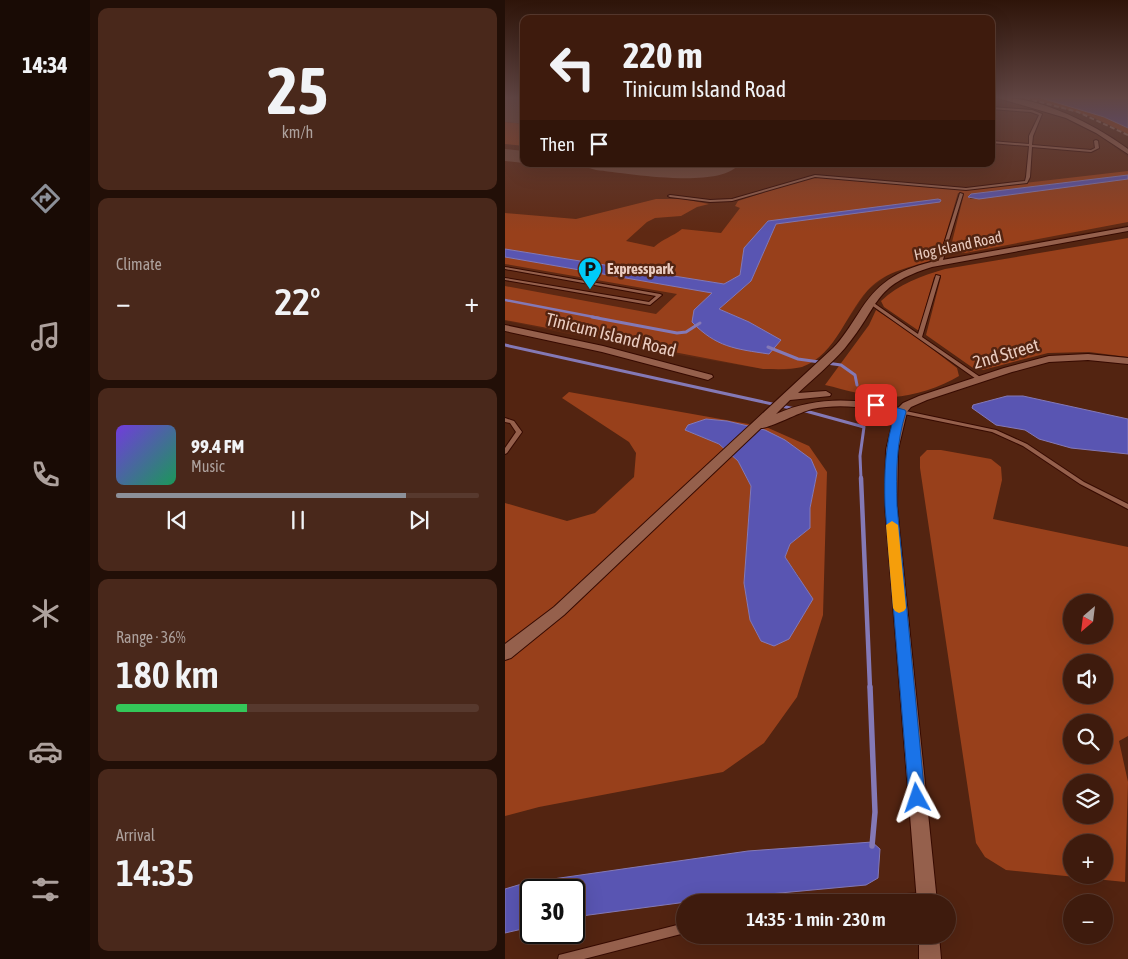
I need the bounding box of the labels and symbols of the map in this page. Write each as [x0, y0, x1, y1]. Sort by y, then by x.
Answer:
street label: Hog Island Road [912, 228, 1003, 263]
parking icon: Expresspark [577, 256, 603, 290]
place label: Expresspark [607, 260, 674, 277]
street label: Tinicum Island Road [544, 308, 678, 361]
street label: 2nd Street [970, 334, 1041, 373]
pin [855, 384, 897, 426]
north arrow [1063, 594, 1113, 644]
position arrow [890, 771, 942, 823]
speed limit sign: 30 [520, 879, 585, 944]

